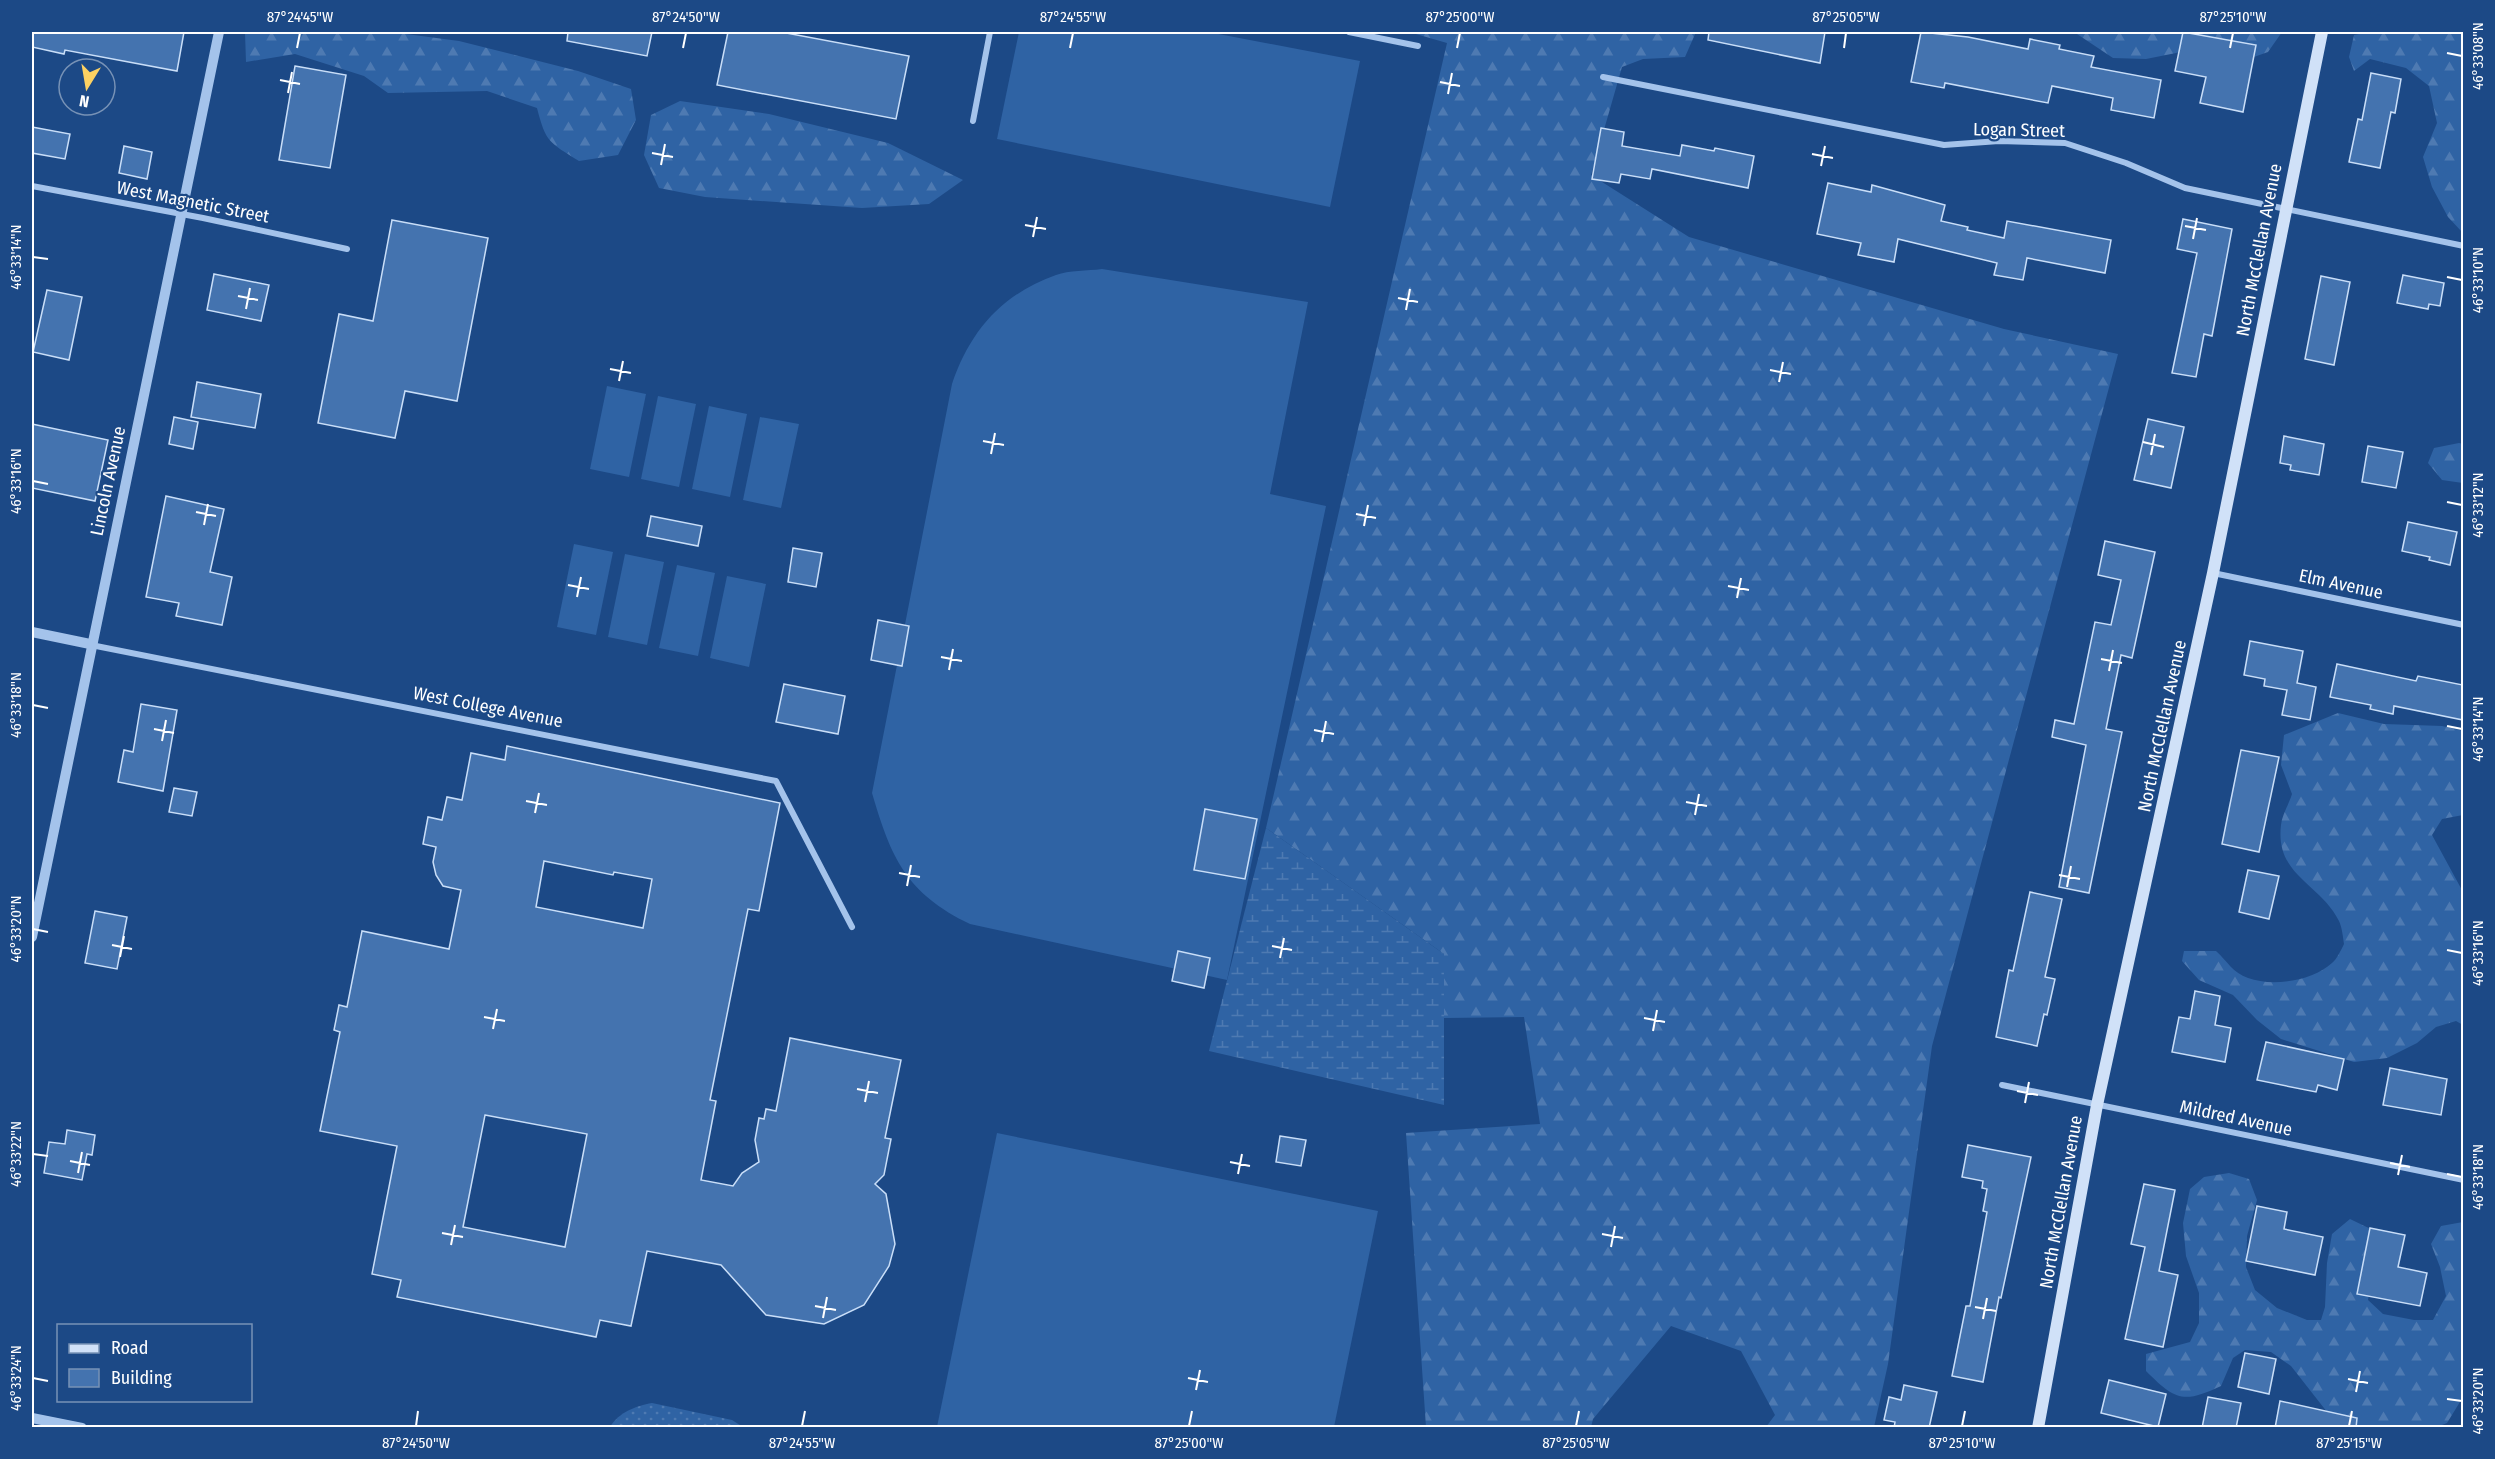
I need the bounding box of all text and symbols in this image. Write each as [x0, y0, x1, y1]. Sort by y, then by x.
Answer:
text: 87°24'45"W [267, 8, 333, 26]
text: 87°24'50"W [652, 8, 720, 26]
text: 87°24'55"W [1040, 8, 1106, 26]
text: 87°25'00"W [1426, 8, 1494, 26]
text: 87°25'05"W [1812, 8, 1880, 26]
text: 87°25'10"W [2199, 8, 2267, 26]
text: 46°33'08"N [2469, 22, 2487, 90]
north arrow [57, 57, 117, 117]
text: N [78, 91, 91, 111]
street label: Logan Street [1973, 118, 2065, 142]
street label: North McClellan Avenue [2231, 162, 2287, 338]
street label: West Magnetic Street [115, 176, 271, 228]
text: 46°33'14"N [7, 224, 25, 290]
text: 46°33'10"N [2469, 247, 2487, 313]
street label: Lincoln Avenue [86, 424, 130, 538]
text: 46°33'16"N [7, 448, 25, 514]
text: 46°33'12"N [2469, 472, 2487, 538]
street label: Elm Avenue [2297, 564, 2385, 604]
street label: North McClellan Avenue [2133, 638, 2191, 814]
text: 46°33'18"N [7, 672, 25, 738]
street label: West College Avenue [411, 682, 565, 732]
text: 46°33'14"N [2469, 696, 2487, 762]
text: 46°33'20"N [7, 895, 25, 963]
text: 46°33'16"N [2469, 920, 2487, 986]
street label: Mildred Avenue [2178, 1095, 2294, 1141]
street label: North McClellan Avenue [2035, 1114, 2087, 1290]
text: 46°33'22"N [7, 1121, 25, 1187]
text: 46°33'18"N [2469, 1144, 2487, 1210]
legend [57, 1324, 252, 1402]
text: Road [111, 1337, 148, 1359]
text: 46°33'24"N [7, 1345, 25, 1411]
text: Building [111, 1367, 172, 1389]
text: 46°33'20"N [2469, 1367, 2487, 1435]
text: 87°24'50"W [382, 1434, 450, 1452]
text: 87°24'55"W [769, 1434, 835, 1452]
text: 87°25'00"W [1155, 1434, 1223, 1452]
text: 87°25'05"W [1542, 1434, 1610, 1452]
text: 87°25'10"W [1928, 1434, 1996, 1452]
text: 87°25'15"W [2316, 1434, 2382, 1452]

